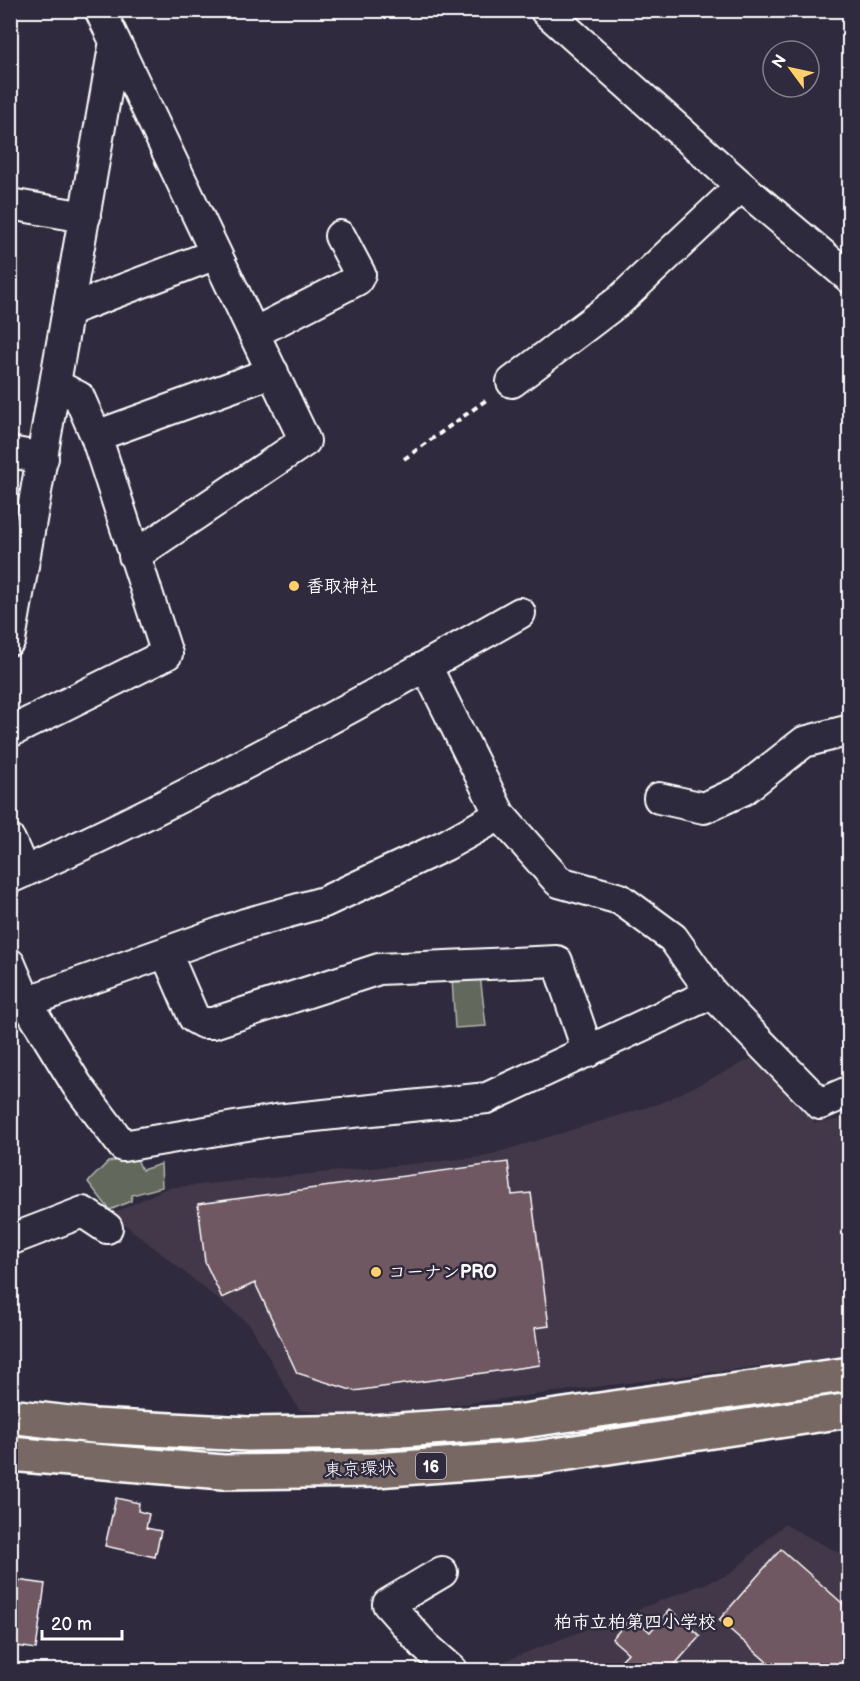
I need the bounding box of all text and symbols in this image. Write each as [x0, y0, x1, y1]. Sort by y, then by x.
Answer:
north arrow [761, 39, 821, 99]
text: N [768, 51, 791, 72]
place label: 香取神社 [306, 576, 378, 597]
marker: 香取神社 [287, 579, 301, 593]
place label: コーナンPRO [388, 1262, 497, 1283]
marker: コーナンPRO [369, 1265, 383, 1279]
road number: 16 [416, 1453, 446, 1479]
street label: 東京環状 [324, 1458, 396, 1481]
scale bar [42, 1603, 122, 1641]
place label: 柏市立柏第四小学校 [554, 1612, 716, 1633]
text: 20 m [51, 1614, 92, 1635]
marker: 柏市立柏第四小学校 [721, 1615, 735, 1629]

